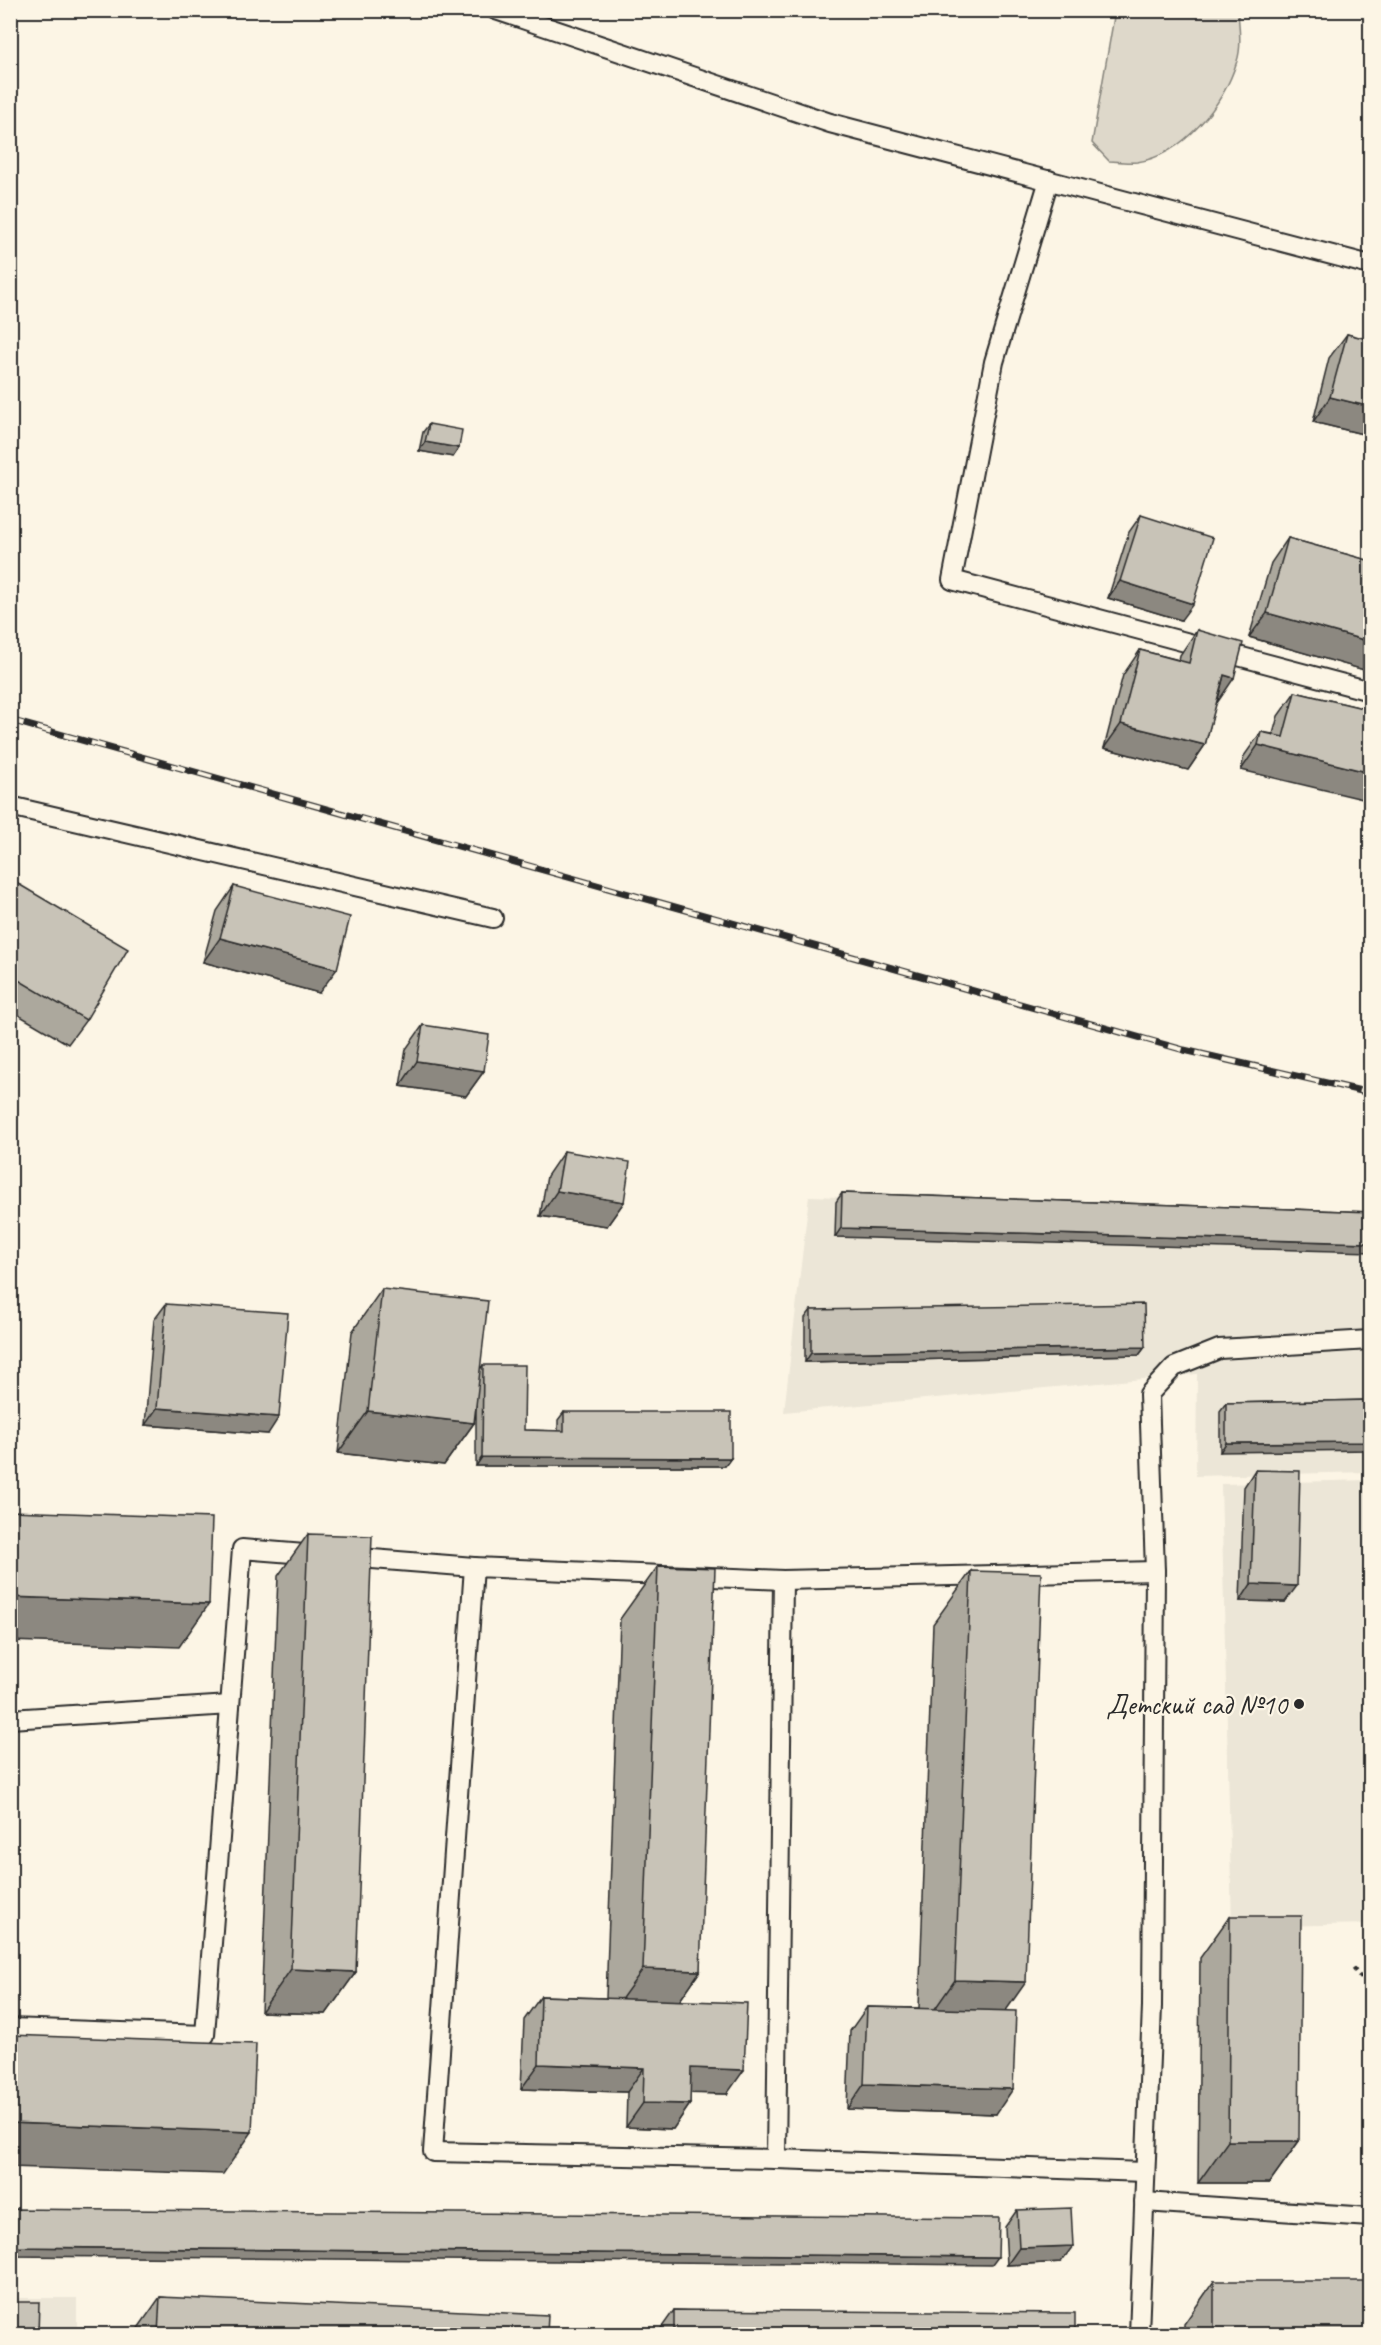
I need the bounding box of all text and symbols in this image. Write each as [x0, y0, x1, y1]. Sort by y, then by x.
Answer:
place label: Детский сад №10 [1106, 1687, 1289, 1722]
marker: Детский сад №10 [1292, 1697, 1306, 1711]

